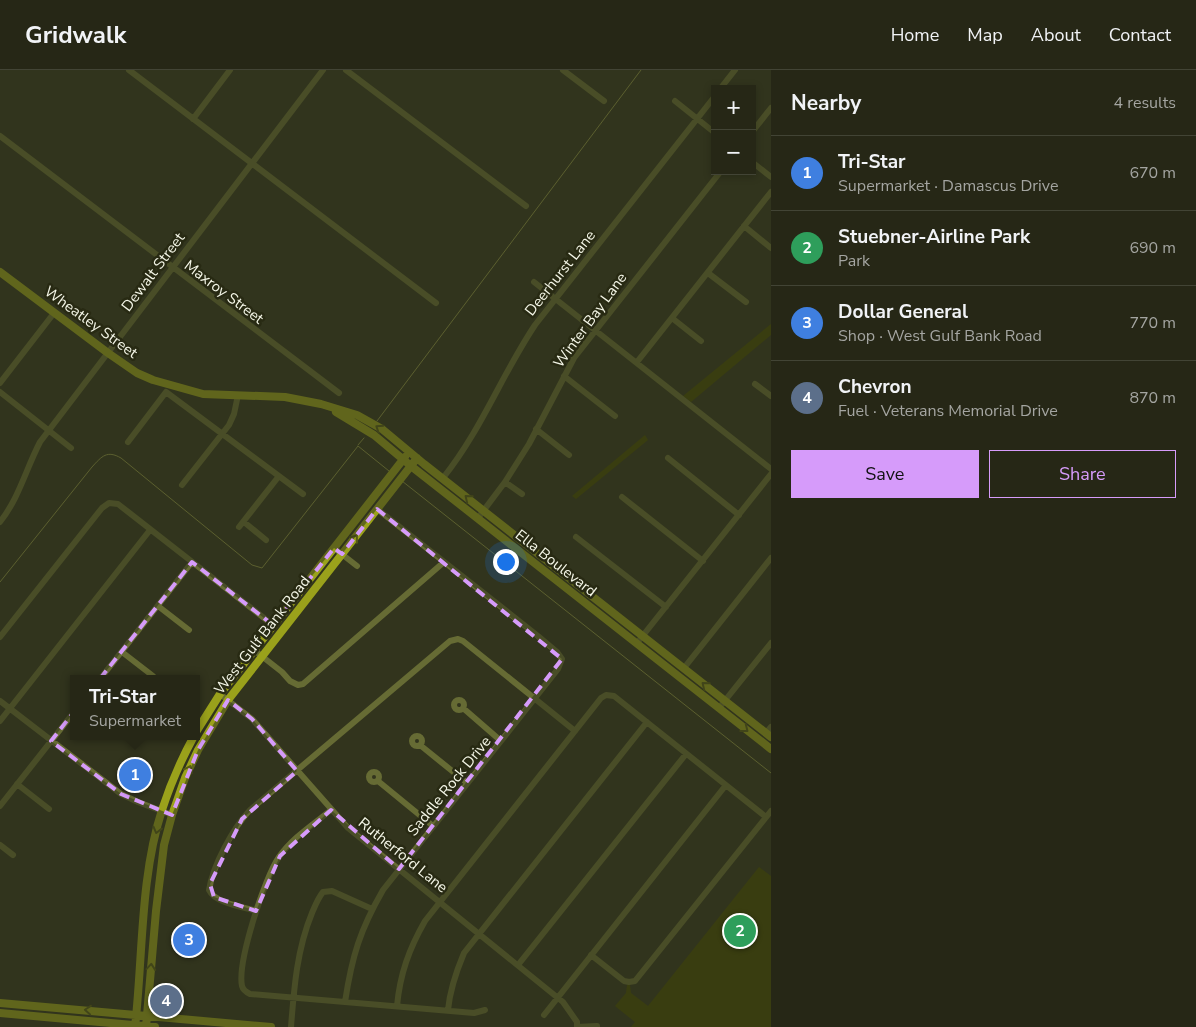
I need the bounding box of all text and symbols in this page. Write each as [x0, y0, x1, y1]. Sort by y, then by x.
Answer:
text: Gridwalk [25, 19, 126, 51]
text: Home [891, 23, 939, 47]
text: Map [967, 23, 1003, 47]
text: About [1031, 23, 1081, 47]
text: Contact [1109, 23, 1171, 47]
map controls [711, 85, 756, 175]
button: + [711, 85, 756, 130]
text: Nearby [791, 89, 861, 117]
text: 4 results [1114, 92, 1176, 114]
button: − [711, 130, 756, 175]
text: Tri-Star [838, 149, 906, 175]
text: 1 [802, 162, 812, 184]
text: 670 m [1129, 162, 1176, 184]
text: Supermarket · Damascus Drive [838, 175, 1058, 197]
text: Stuebner-Airline Park [838, 224, 1030, 250]
street label: Deerhurst Lane [520, 226, 600, 320]
street label: Dewalt Street [117, 228, 190, 315]
text: 2 [802, 237, 812, 259]
text: 690 m [1129, 237, 1176, 259]
text: Park [838, 250, 870, 272]
street label: Maxroy Street [180, 256, 268, 329]
street label: Winter Bay Lane [549, 268, 631, 372]
street label: Wheatley Street [40, 281, 142, 363]
text: Dollar General [838, 299, 968, 325]
text: 3 [802, 312, 812, 334]
text: 770 m [1129, 312, 1176, 334]
text: Shop · West Gulf Bank Road [838, 325, 1042, 347]
text: Chevron [838, 374, 912, 400]
text: 4 [802, 387, 812, 409]
text: 870 m [1129, 387, 1176, 409]
text: Fuel · Veterans Memorial Drive [838, 400, 1058, 422]
one-way arrow [375, 424, 384, 434]
button: Save [791, 450, 979, 498]
button: Share [989, 450, 1176, 498]
one-way arrow [465, 495, 474, 503]
street label: Ella Boulevard [511, 525, 601, 601]
one-way arrow [349, 535, 357, 544]
your location [493, 549, 519, 575]
street label: West Gulf Bank Road [209, 572, 315, 698]
popup [70, 675, 200, 740]
one-way arrow [702, 683, 711, 691]
text: Tri-Star [89, 684, 156, 710]
text: Supermarket [89, 710, 181, 732]
one-way arrow [739, 723, 748, 731]
street label: Saddle Rock Drive [403, 732, 495, 840]
pin: 1 [119, 756, 151, 794]
one-way arrow [183, 765, 194, 774]
street label: Rutherford Lane [354, 813, 452, 897]
one-way arrow [152, 826, 162, 834]
pin: 2 [724, 912, 756, 950]
pin: 3 [173, 921, 205, 959]
one-way arrow [145, 963, 156, 971]
pin: 4 [150, 982, 182, 1020]
one-way arrow [84, 1005, 92, 1016]

